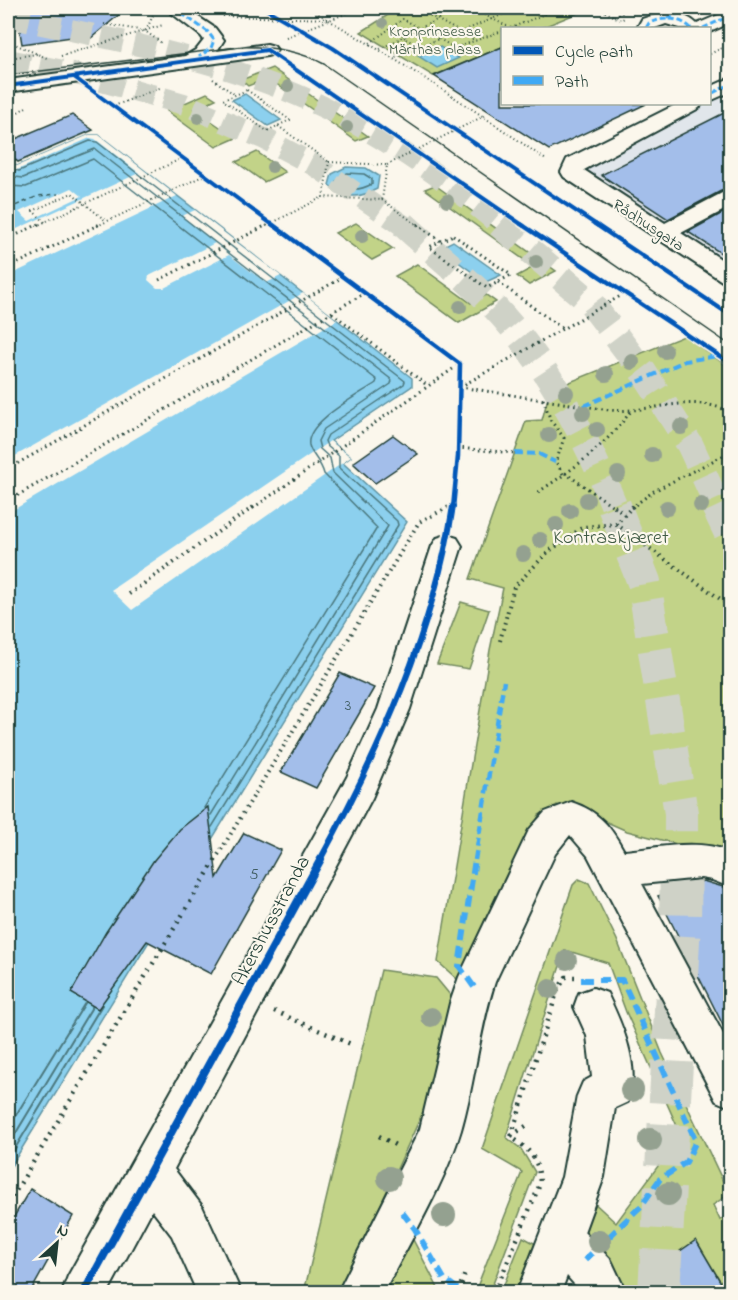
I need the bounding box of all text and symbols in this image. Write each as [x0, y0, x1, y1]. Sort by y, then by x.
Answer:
park label: Kronprinsesse Märthas plass [389, 20, 482, 62]
legend [501, 27, 711, 105]
text: Cycle path [555, 40, 633, 66]
text: Path [555, 70, 589, 96]
street label: Rådhusgata [607, 194, 688, 258]
park label: Kontraskjæret [553, 524, 669, 553]
house number: 3 [345, 694, 351, 718]
street label: Akershusstranda [226, 851, 319, 991]
house number: 5 [249, 863, 259, 887]
north arrow [27, 1213, 87, 1273]
text: N [53, 1218, 73, 1245]

